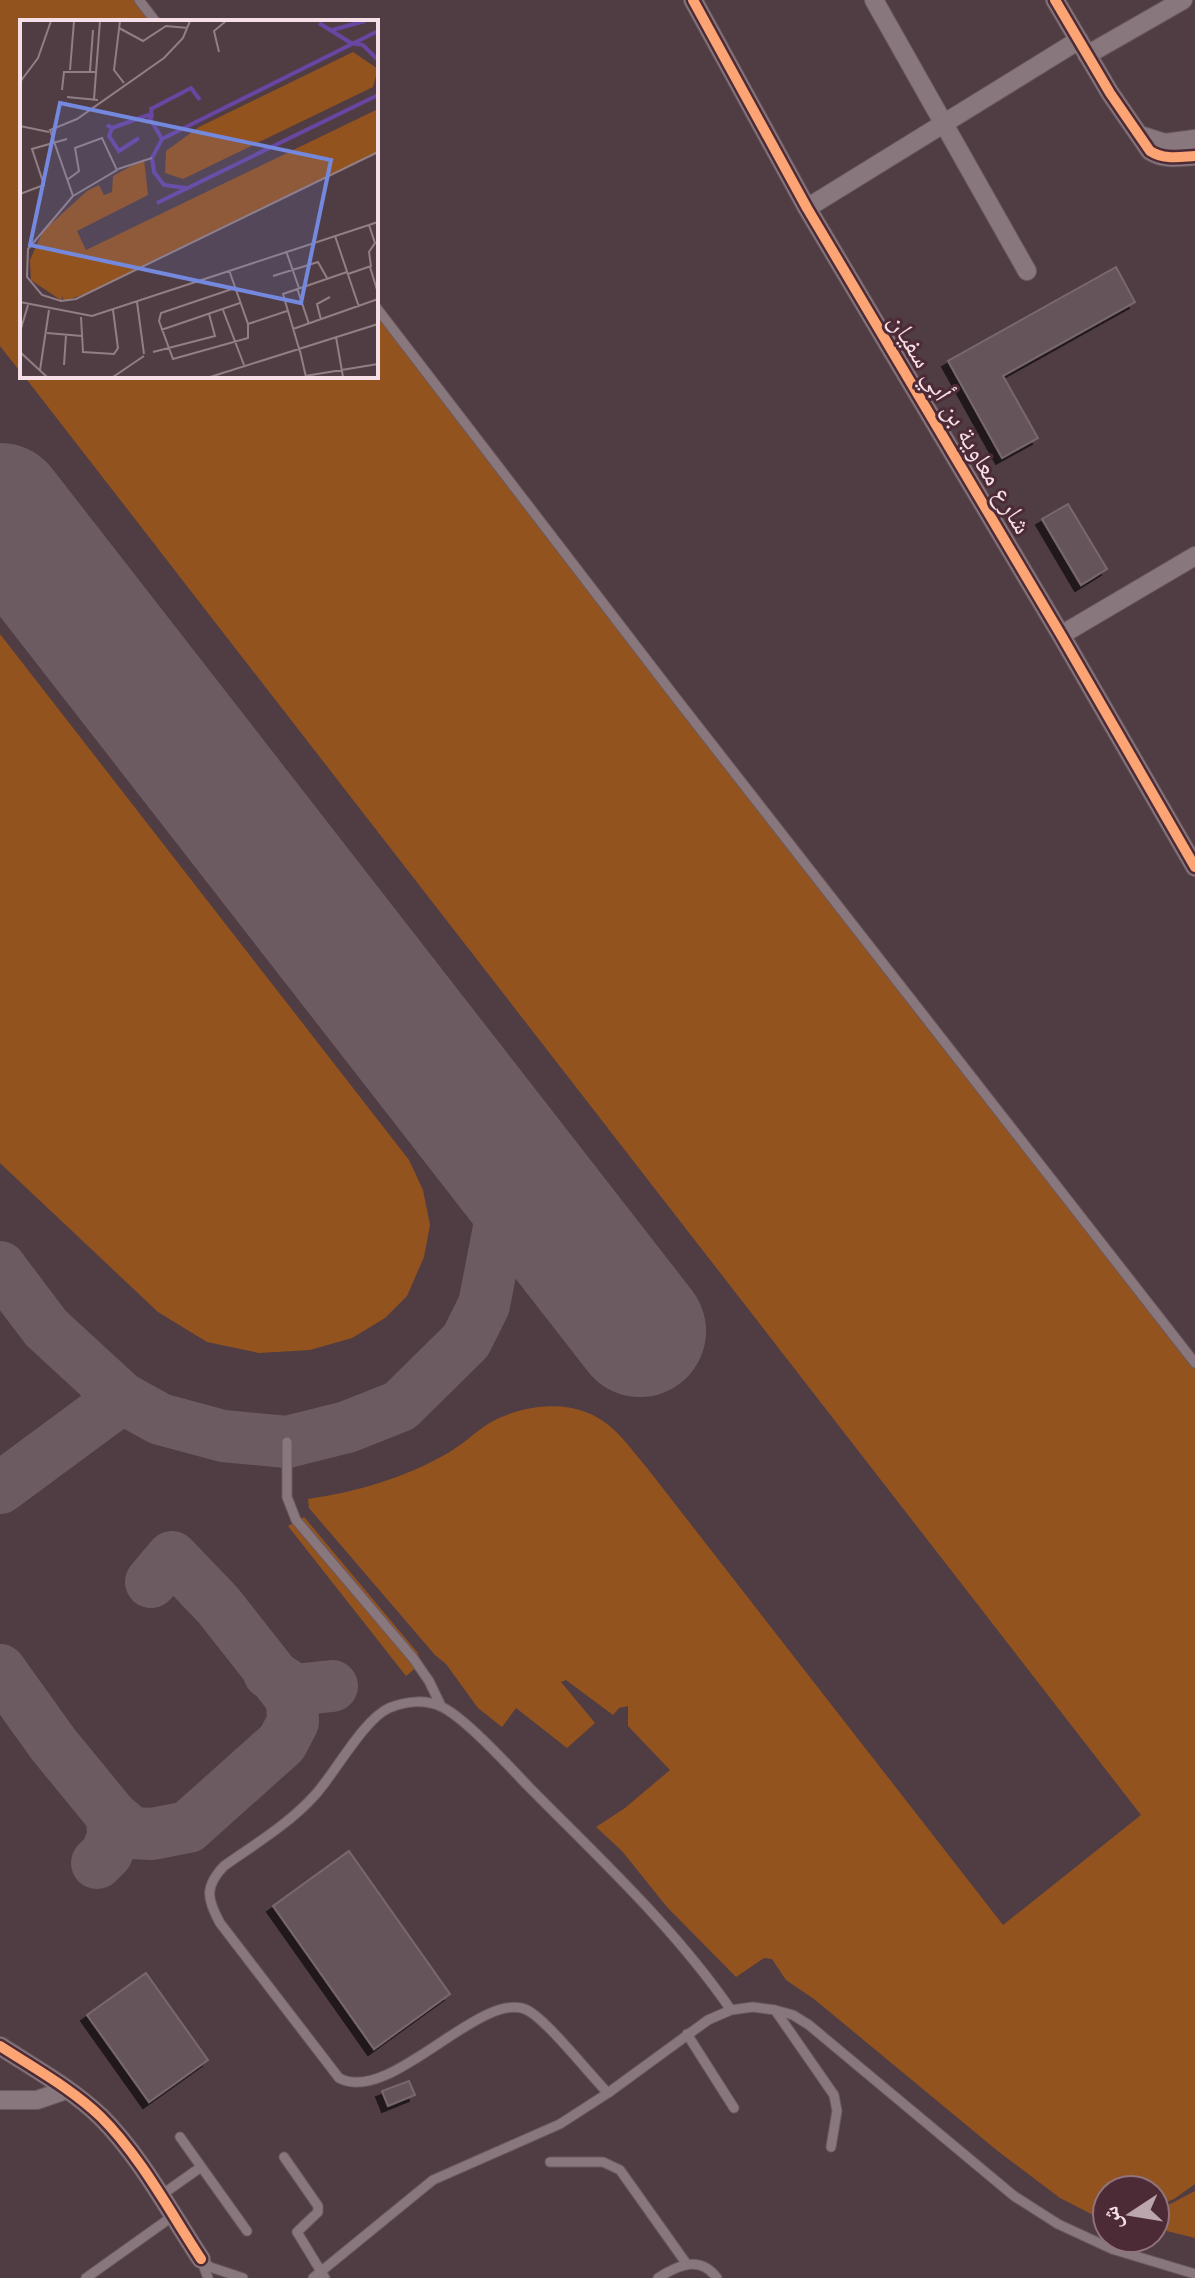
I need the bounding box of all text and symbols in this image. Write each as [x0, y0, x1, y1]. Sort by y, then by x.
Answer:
inset map [20, 20, 378, 378]
street label: شارع معاوية بن أبي سفيان [878, 307, 1040, 542]
north arrow [1091, 2174, 1171, 2254]
text: ش [1095, 2204, 1128, 2232]

